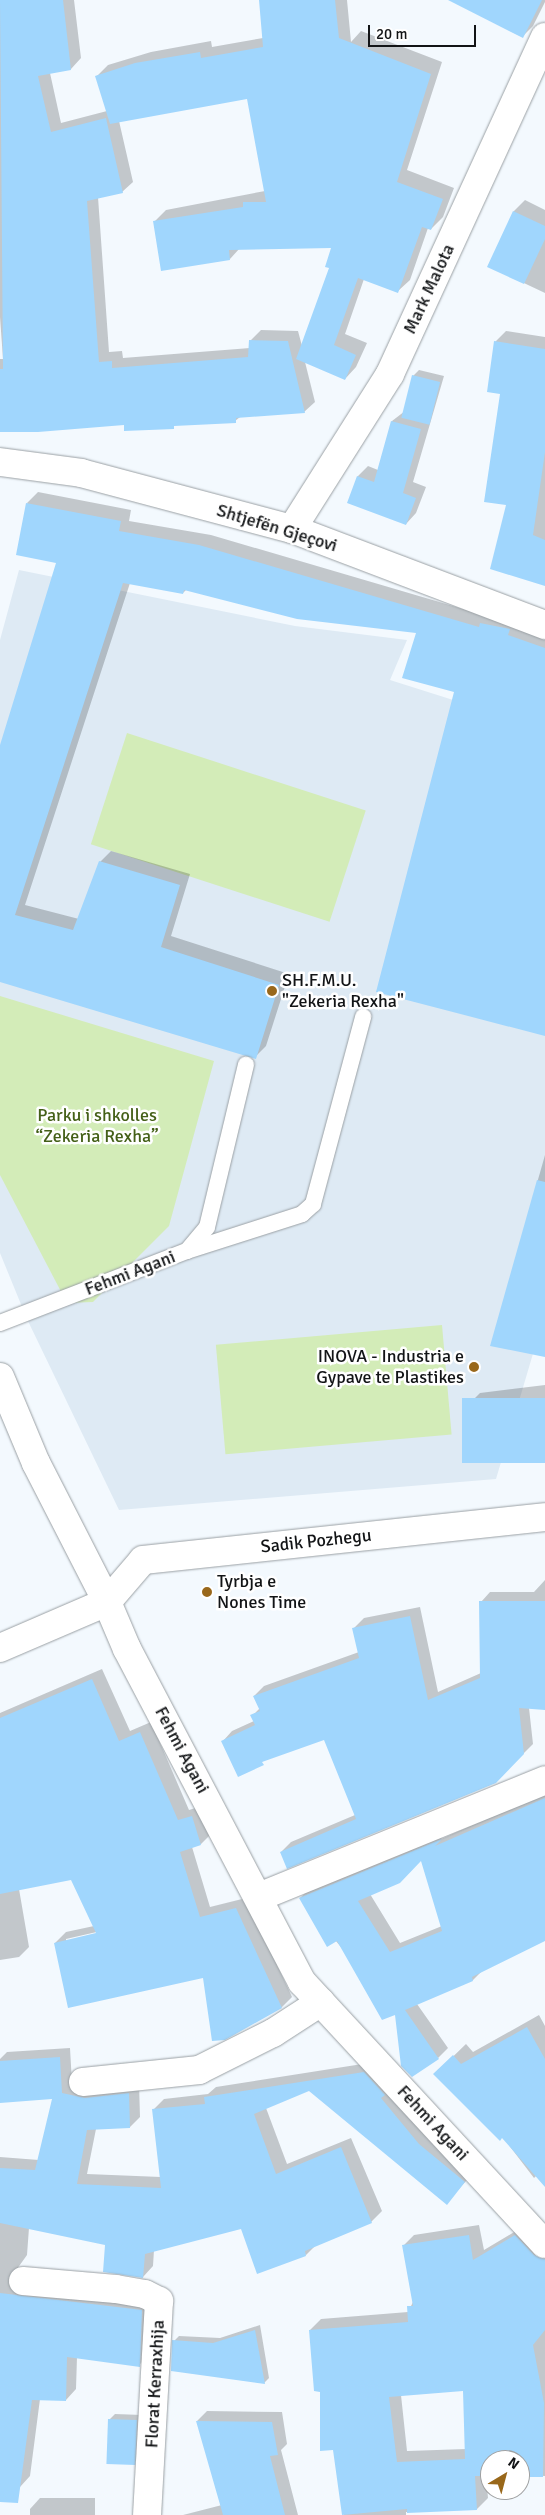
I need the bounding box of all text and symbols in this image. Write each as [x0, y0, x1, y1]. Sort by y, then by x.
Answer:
scale bar [370, 15, 478, 47]
text: 20 m [376, 25, 407, 43]
street label: Mark Malota [399, 241, 459, 337]
street label: Shtjefën Gjeçovi [214, 499, 340, 557]
place label: SH.F.M.U. "Zekeria Rexha" [282, 970, 404, 1012]
marker: SH.F.M.U. "Zekeria Rexha" [266, 985, 278, 997]
park label: Parku i shkolles “Zekeria Rexha” [35, 1105, 159, 1148]
street label: Fehmi Agani [82, 1246, 178, 1300]
place label: INOVA - Industria e Gypave te Plastikes [316, 1346, 464, 1388]
marker: INOVA - Industria e Gypave te Plastikes [468, 1361, 480, 1373]
street label: Sadik Pozhegu [259, 1524, 373, 1558]
place label: Tyrbja e Nones Time [217, 1571, 306, 1614]
marker: Tyrbja e Nones Time [201, 1586, 213, 1598]
street label: Fehmi Agani [150, 1703, 214, 1797]
street label: Fehmi Agani [393, 2081, 473, 2165]
street label: Florat Kerraxhija [141, 2319, 169, 2449]
north arrow [480, 2450, 530, 2500]
text: N [505, 2454, 523, 2473]

